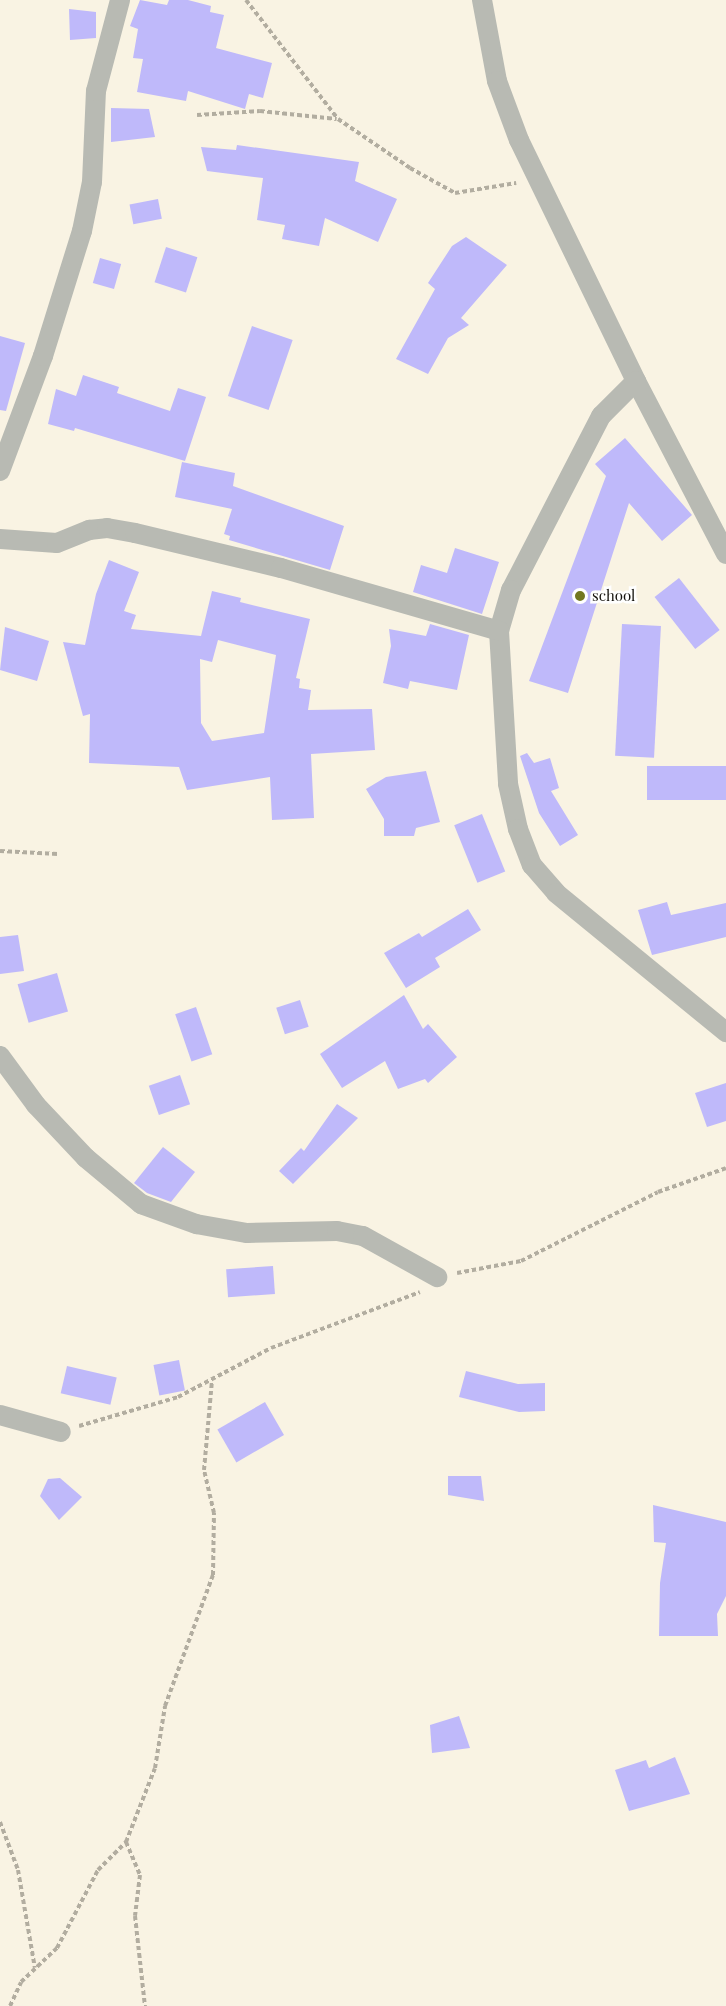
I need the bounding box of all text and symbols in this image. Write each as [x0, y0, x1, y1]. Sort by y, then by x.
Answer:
place label: school [592, 587, 635, 605]
marker: school [573, 589, 587, 603]

